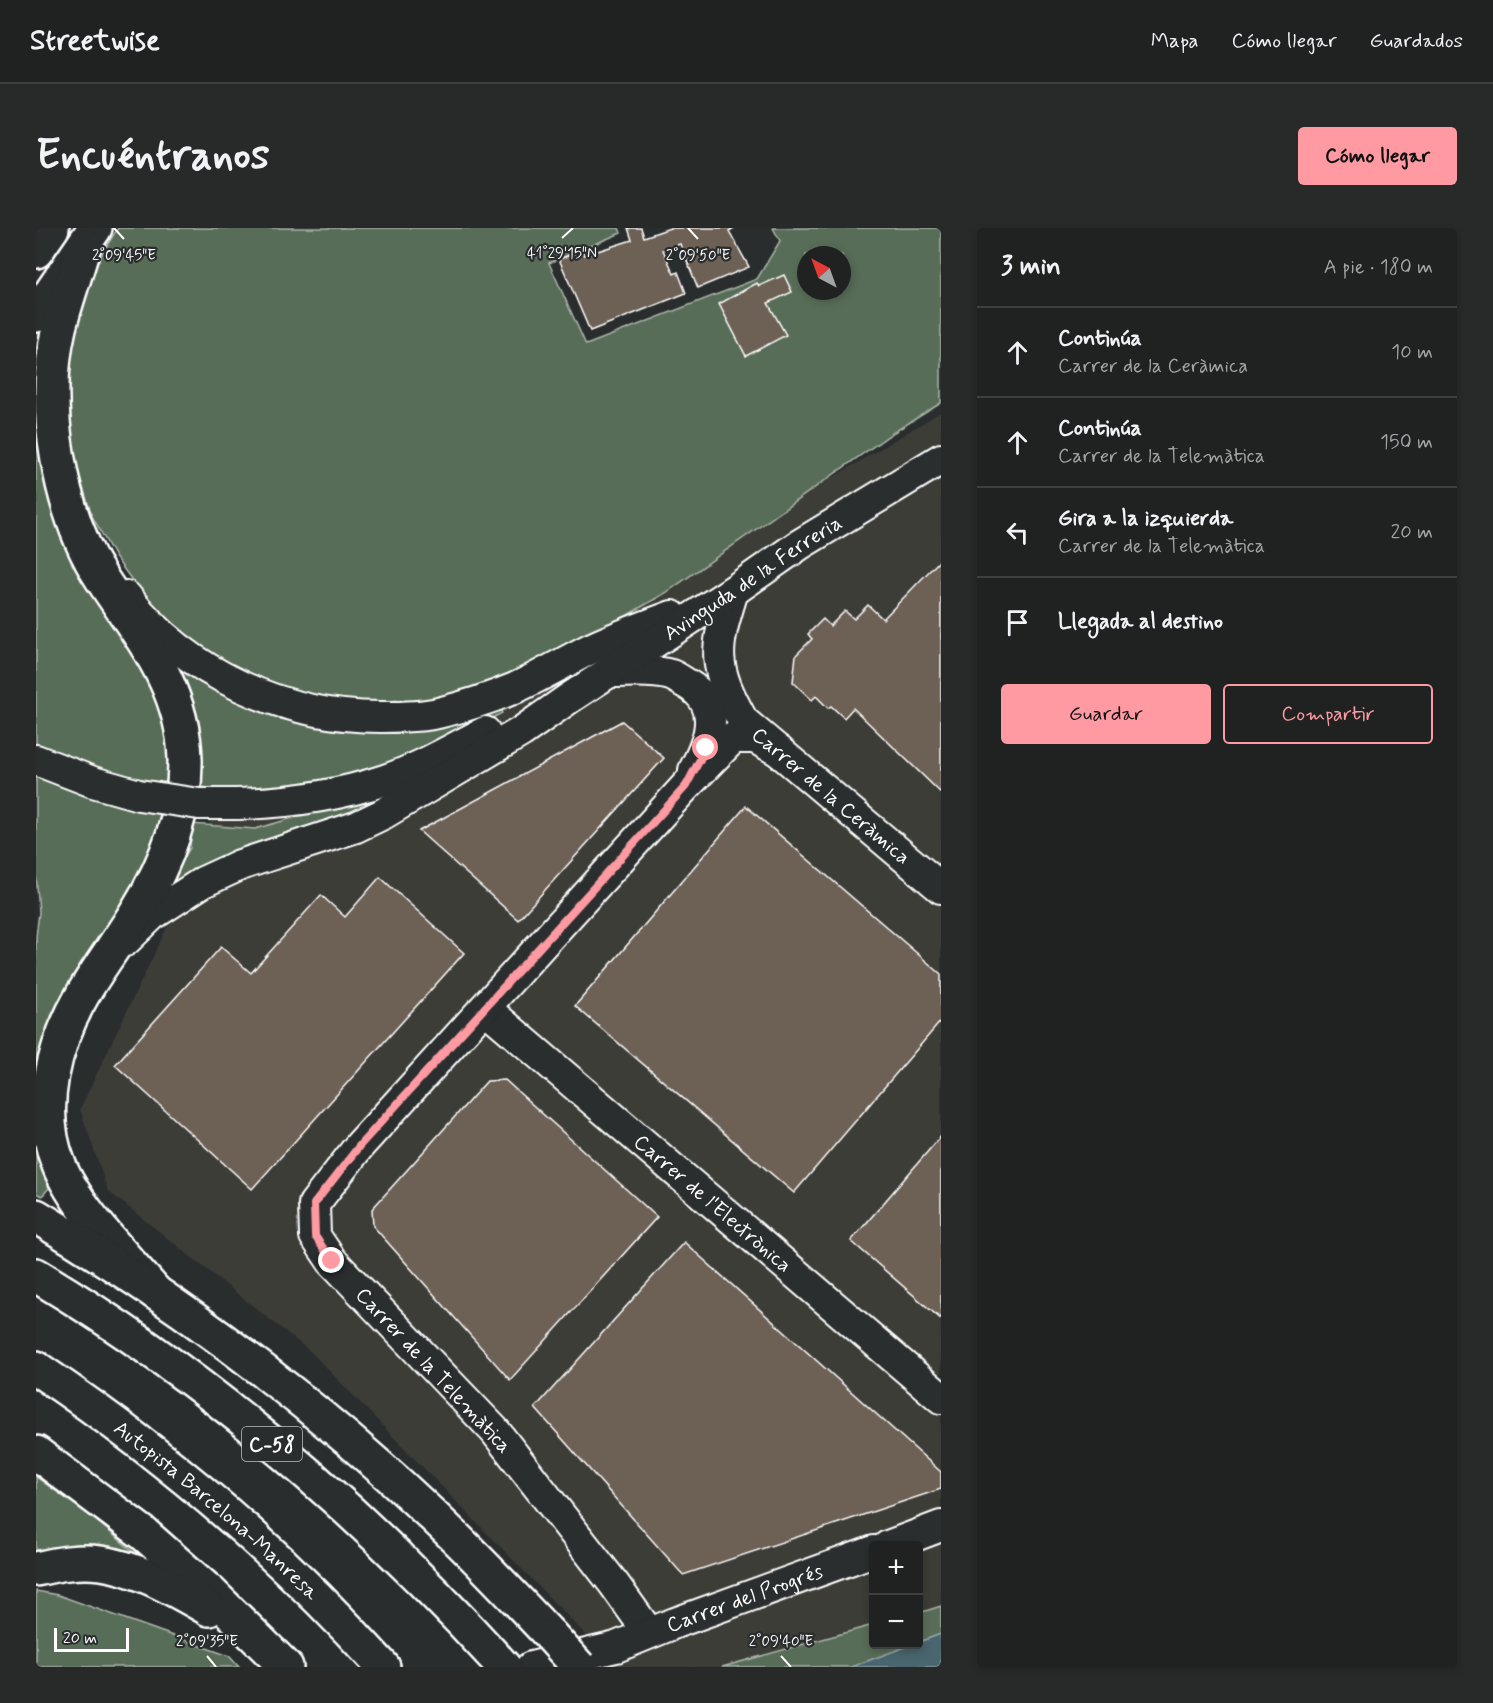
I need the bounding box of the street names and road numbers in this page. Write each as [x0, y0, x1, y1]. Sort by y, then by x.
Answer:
street label: Avinguda de la Ferreria [659, 509, 848, 648]
street label: Carrer de la Ceràmica [745, 721, 916, 871]
street label: Carrer de l'Electrònica [627, 1128, 797, 1279]
street label: Carrer de la Telemàtica [349, 1282, 518, 1460]
street label: Autopista Barcelona-Manresa [108, 1414, 325, 1607]
road number: C-58 [242, 1427, 302, 1461]
street label: Carrer del Progrés [662, 1558, 827, 1640]

